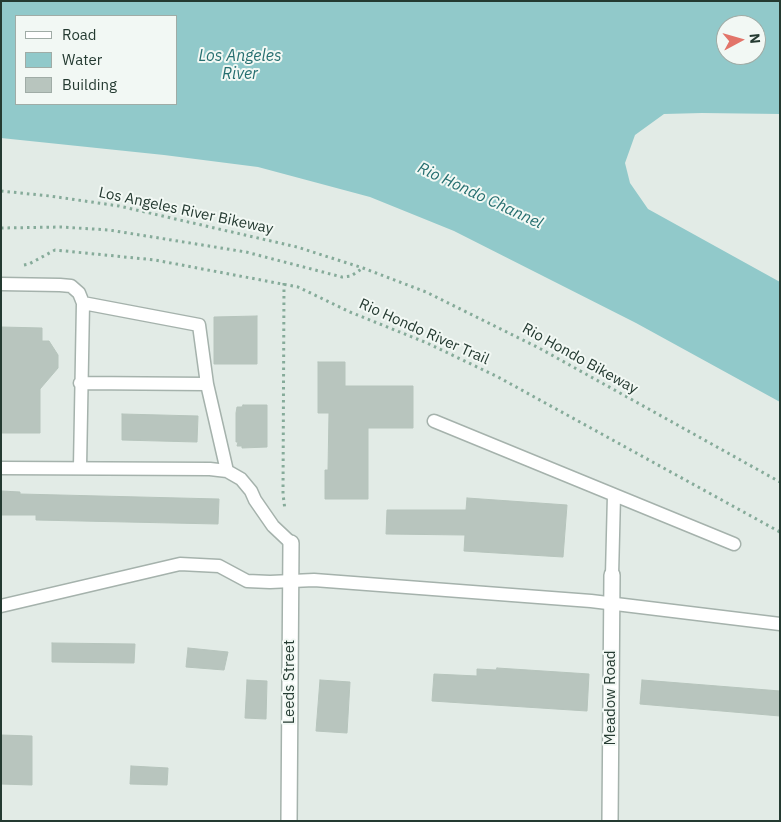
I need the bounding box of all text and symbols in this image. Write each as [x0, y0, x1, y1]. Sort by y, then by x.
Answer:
legend [15, 15, 178, 105]
north arrow [716, 15, 766, 65]
text: Road [62, 25, 97, 44]
text: N [745, 33, 764, 45]
water label: Los Angeles River [199, 46, 281, 84]
text: Water [62, 50, 102, 69]
text: Building [62, 75, 117, 94]
water label: Rio Hondo Channel [414, 159, 546, 233]
street label: Los Angeles River Bikeway [97, 184, 275, 238]
street label: Rio Hondo River Trail [356, 295, 492, 369]
street label: Rio Hondo Bikeway [519, 320, 641, 398]
street label: Leeds Street [281, 640, 299, 724]
street label: Meadow Road [602, 651, 620, 745]

